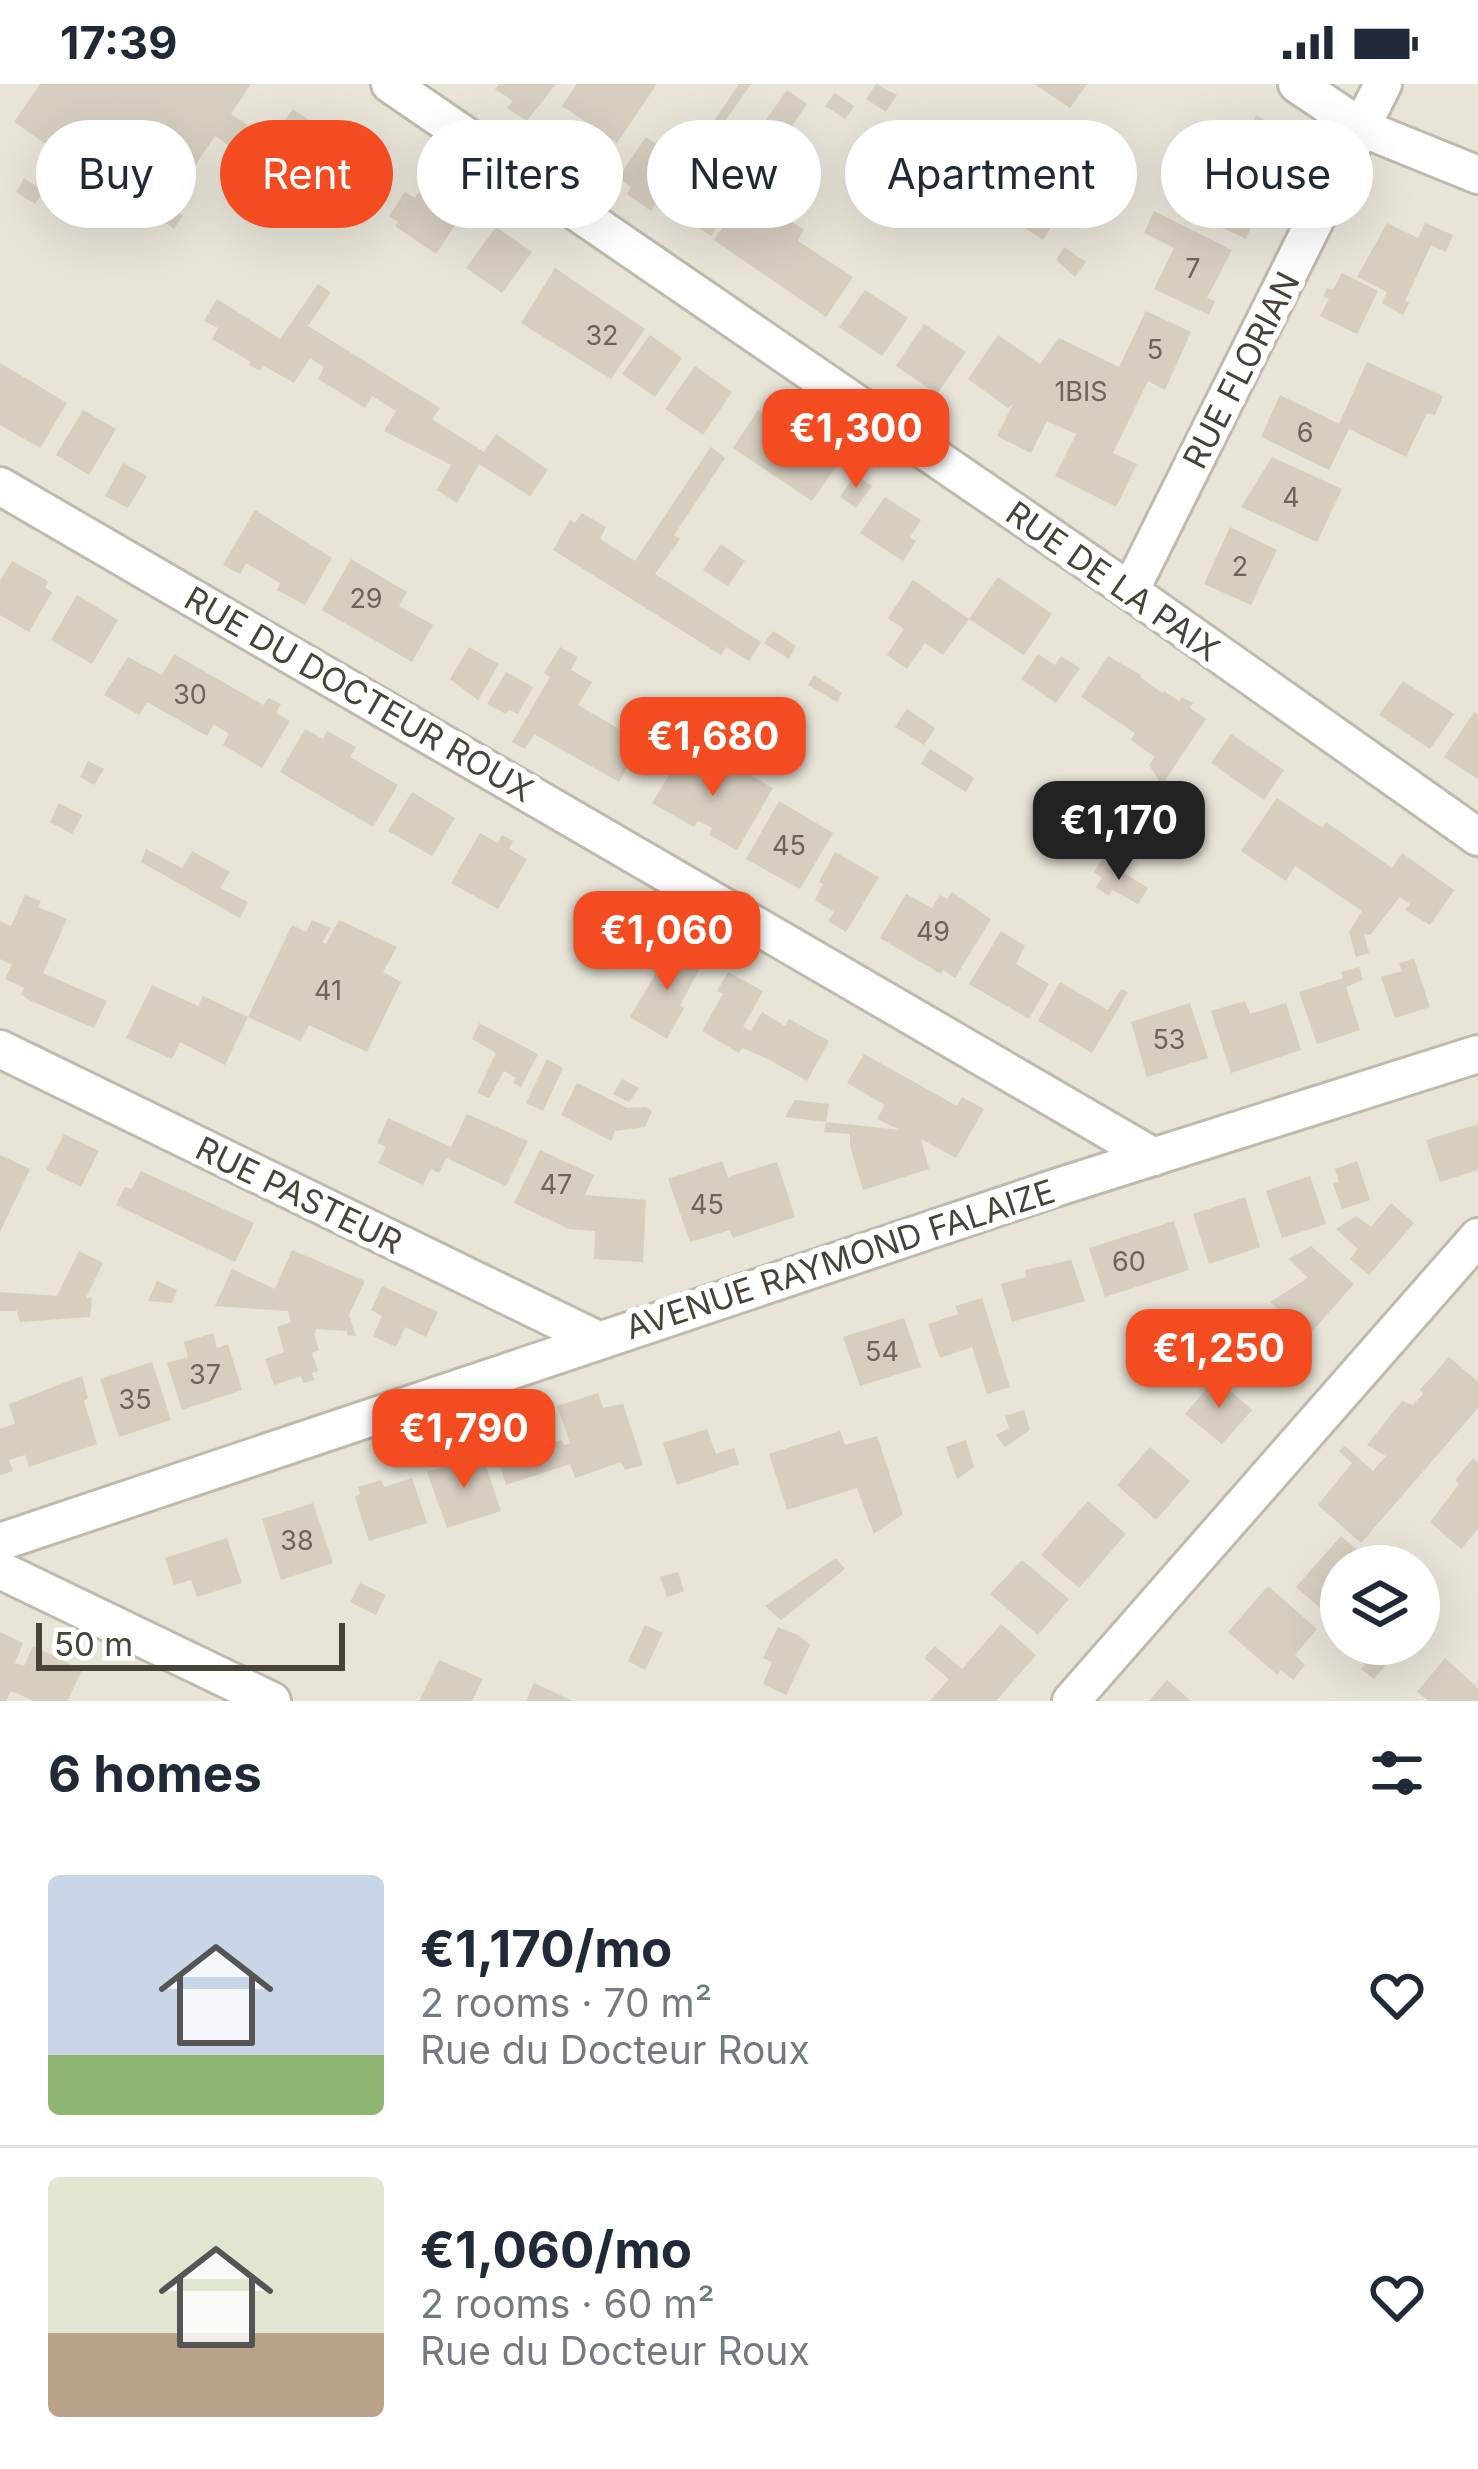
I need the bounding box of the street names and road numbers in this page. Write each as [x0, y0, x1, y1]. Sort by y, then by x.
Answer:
street label: RUE FLORIAN [1174, 265, 1308, 475]
street label: RUE DE LA PAIX [999, 493, 1227, 669]
street label: RUE DU DOCTEUR ROUX [178, 578, 540, 810]
street label: RUE PASTEUR [189, 1128, 409, 1262]
street label: AVENUE RAYMOND FALAIZE [620, 1171, 1060, 1347]

